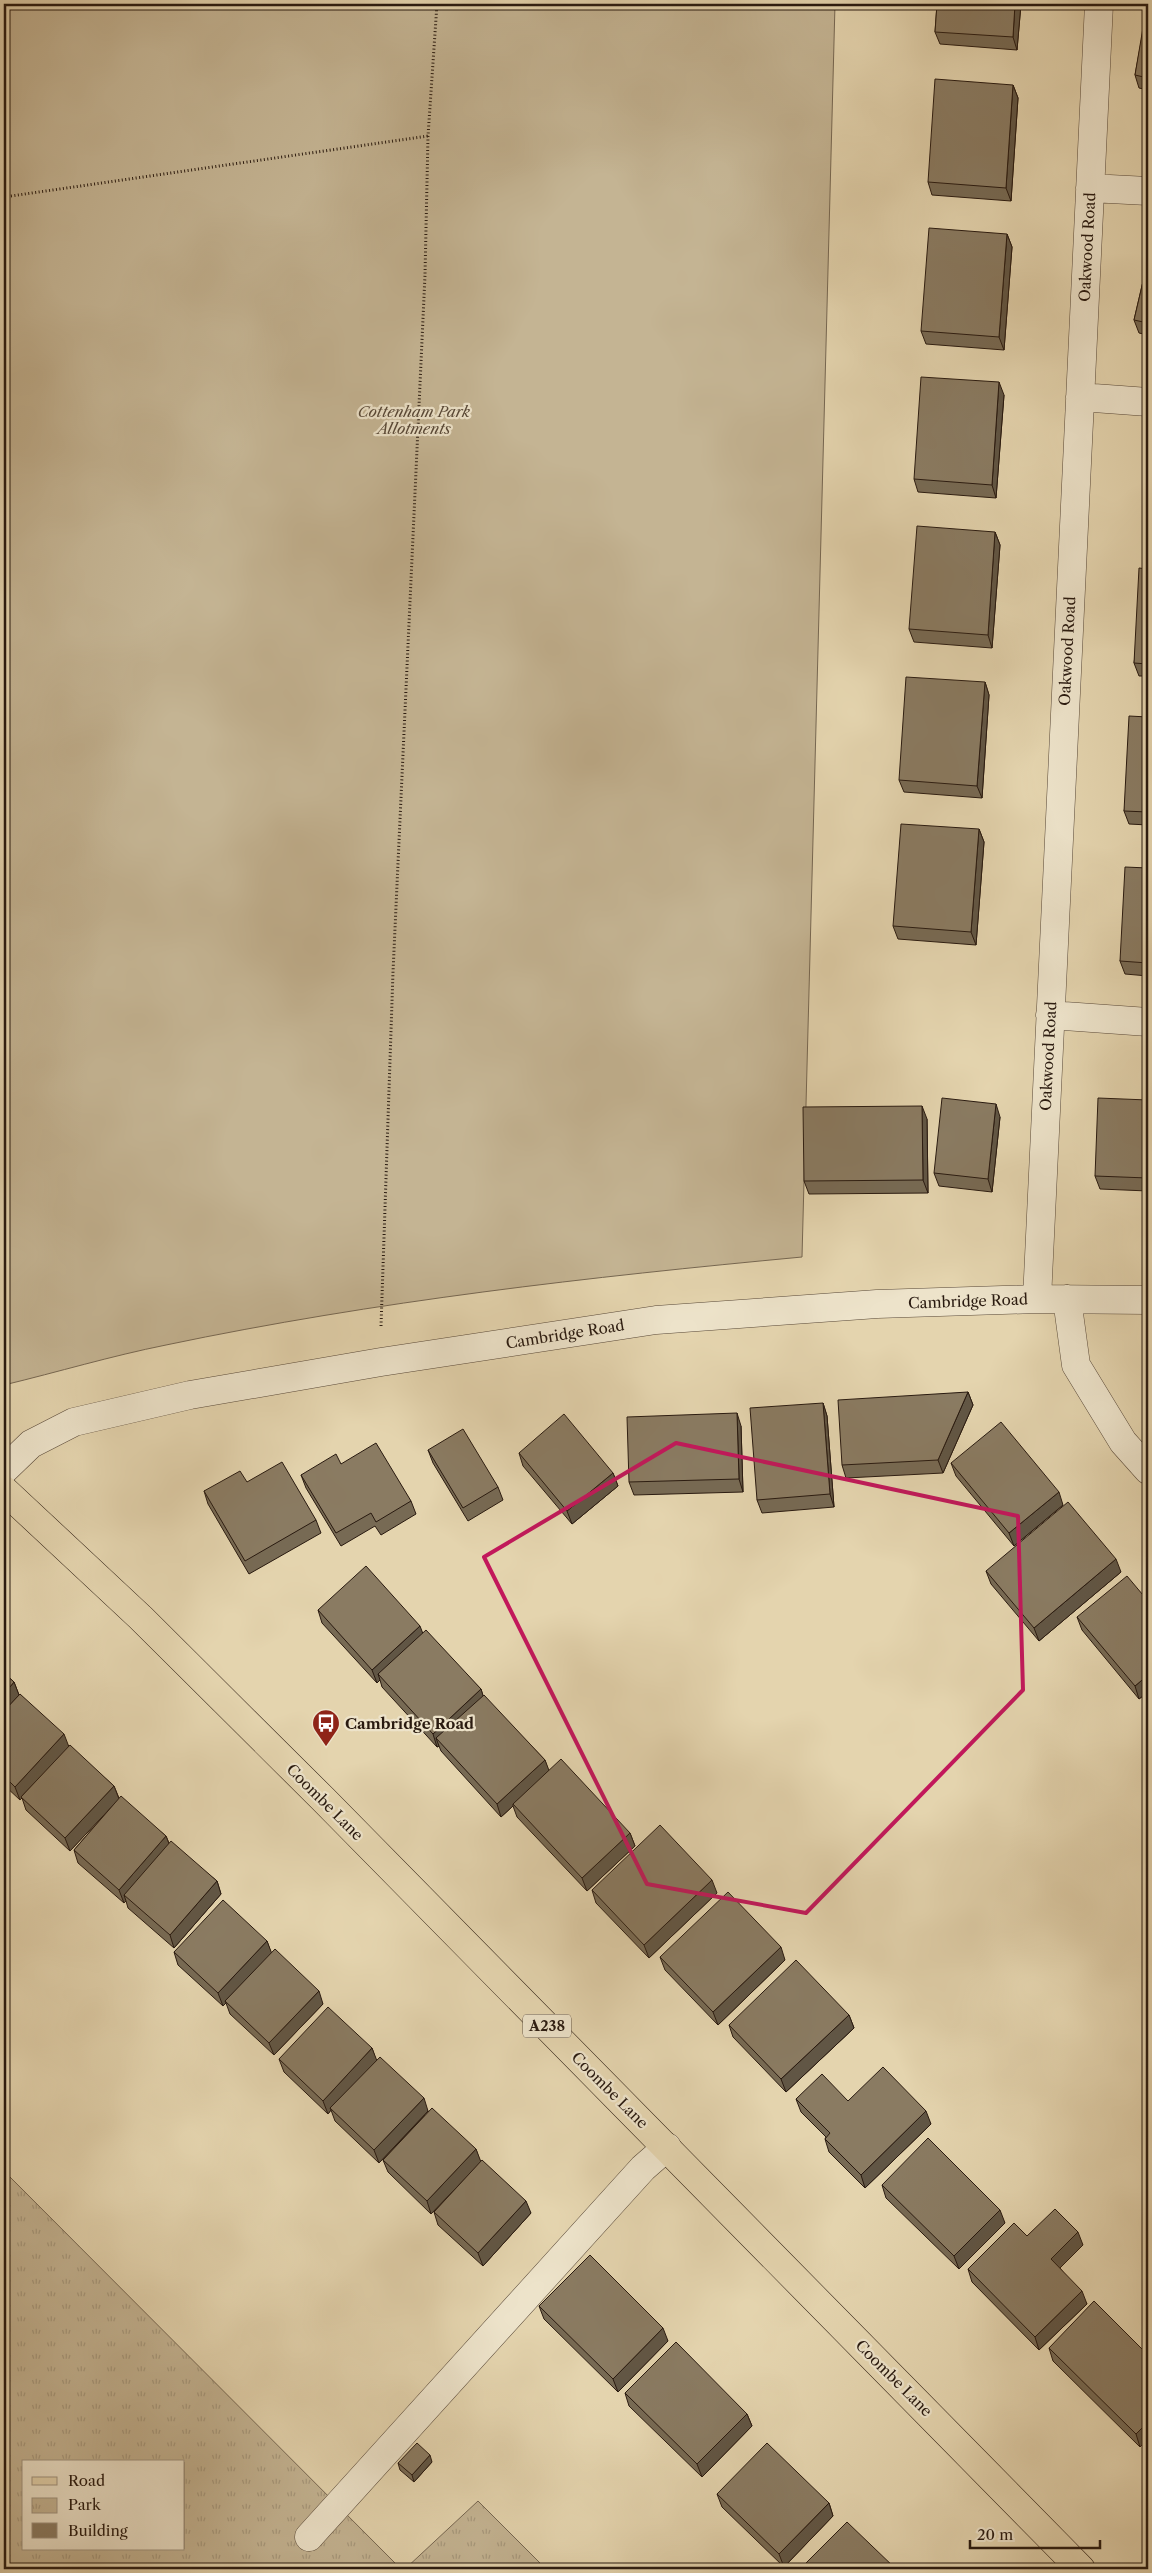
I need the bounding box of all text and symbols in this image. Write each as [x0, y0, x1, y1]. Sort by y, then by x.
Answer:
street label: Oakwood Road [1075, 192, 1099, 302]
park label: Cottenham Park Allotments [358, 402, 470, 438]
street label: Oakwood Road [1055, 596, 1079, 706]
street label: Oakwood Road [1036, 1001, 1060, 1111]
street label: Cambridge Road [908, 1289, 1028, 1313]
street label: Cambridge Road [504, 1315, 626, 1353]
bus stop icon: Cambridge Road [311, 1708, 341, 1747]
place label: Cambridge Road [345, 1714, 474, 1733]
street label: Coombe Lane [283, 1760, 367, 1844]
road number: A238 [523, 2014, 571, 2038]
street label: Coombe Lane [568, 2048, 652, 2132]
street label: Coombe Lane [852, 2336, 936, 2420]
legend [22, 2460, 185, 2550]
text: Road [68, 2471, 105, 2490]
text: Park [68, 2495, 102, 2514]
scale bar [970, 2518, 1100, 2550]
text: Building [68, 2521, 128, 2540]
text: 20 m [977, 2525, 1013, 2544]

